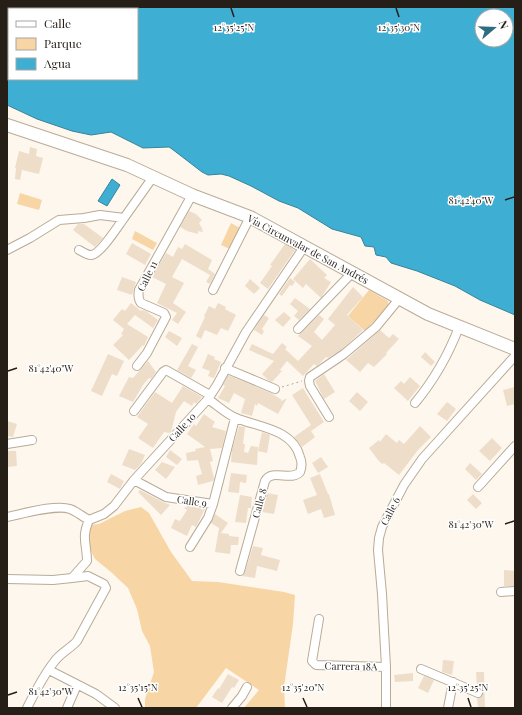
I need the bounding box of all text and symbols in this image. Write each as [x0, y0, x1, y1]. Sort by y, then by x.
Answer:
legend [8, 8, 138, 80]
north arrow [474, 8, 514, 48]
text: Calle [44, 15, 71, 31]
text: N [496, 18, 512, 31]
text: 12°35'25"N [214, 20, 254, 34]
text: 12°35'30"N [378, 20, 420, 34]
text: Parque [44, 35, 82, 51]
text: Agua [43, 55, 71, 71]
text: 81°42'40"W [449, 193, 494, 207]
street label: Vía Circunvalar de San Andrés [244, 211, 371, 287]
street label: Calle 11 [134, 258, 161, 294]
text: 81°42'40"W [29, 361, 74, 375]
street label: Calle 10 [165, 409, 199, 445]
street label: Calle 8 [248, 487, 270, 519]
street label: Calle 9 [176, 492, 208, 510]
street label: Calle 6 [377, 494, 403, 528]
text: 81°42'30"W [448, 517, 494, 531]
street label: Carrera 18A [325, 659, 378, 673]
text: 12°35'15"N [118, 680, 158, 694]
text: 12°35'20"N [282, 680, 324, 694]
text: 12°35'25"N [448, 680, 488, 694]
text: 81°42'30"W [28, 684, 74, 698]

